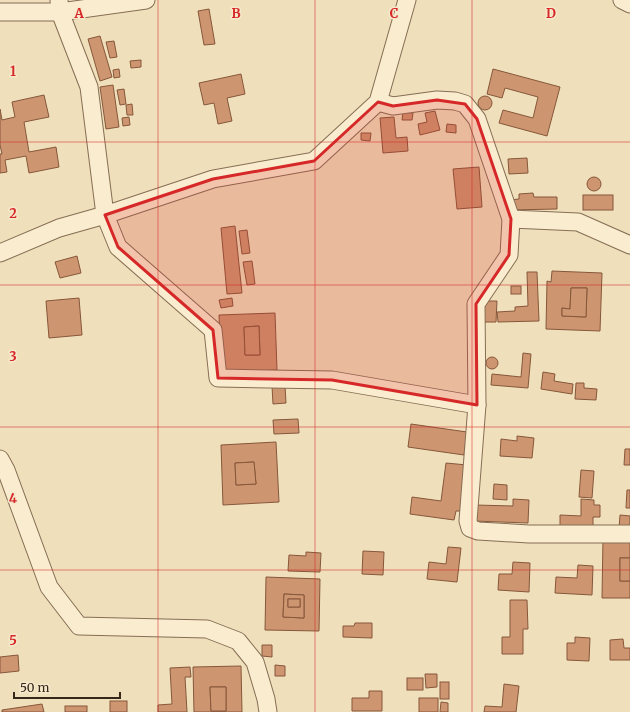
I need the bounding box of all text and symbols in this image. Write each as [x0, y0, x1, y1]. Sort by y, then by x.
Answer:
text: A [73, 5, 84, 22]
text: B [231, 5, 241, 22]
text: C [390, 5, 399, 22]
text: D [546, 5, 556, 22]
text: 1 [10, 63, 16, 80]
text: 2 [9, 205, 17, 222]
text: 3 [9, 348, 17, 365]
text: 4 [9, 490, 18, 507]
text: 5 [9, 632, 17, 649]
scale bar [14, 674, 120, 700]
text: 50 m [20, 680, 49, 695]

